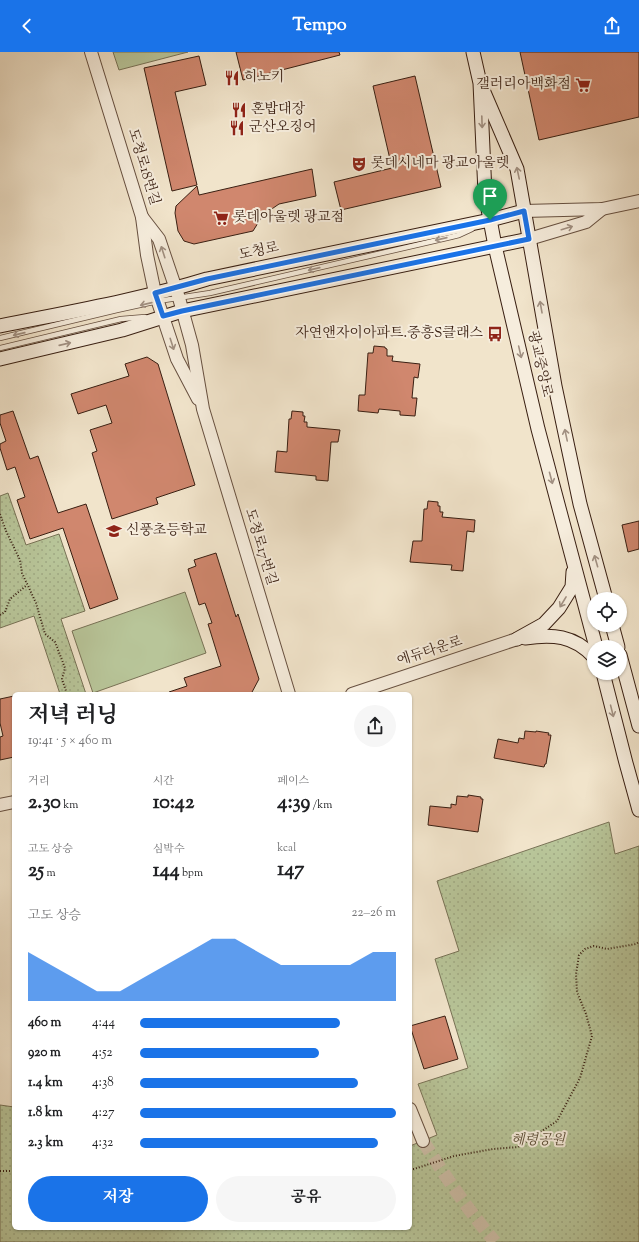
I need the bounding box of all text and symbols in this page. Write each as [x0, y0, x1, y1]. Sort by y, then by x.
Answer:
text: Tempo [293, 13, 347, 39]
icon: back [16, 15, 38, 37]
icon: share [601, 15, 623, 37]
place label: 히노키 [244, 68, 285, 88]
restaurant icon: 히노키 [223, 69, 241, 87]
place label: 갤러리아백화점 [476, 75, 571, 95]
supermarket icon: 갤러리아백화점 [574, 76, 592, 94]
place label: 혼밥대장 [251, 100, 306, 120]
restaurant icon: 혼밥대장 [230, 101, 248, 119]
one-way arrow [478, 115, 485, 128]
place label: 군산오징어 [249, 118, 317, 138]
restaurant icon: 군산오징어 [228, 119, 246, 137]
street label: 도청로18번길 [122, 126, 164, 208]
place label: 롯데시네마 광교아울렛 [371, 154, 509, 174]
theatre icon: 롯데시네마 광교아울렛 [350, 155, 368, 173]
one-way arrow [513, 167, 521, 180]
pin [473, 179, 507, 220]
icon: arrive [479, 185, 501, 207]
place label: 롯데아울렛 광교점 [233, 208, 344, 228]
supermarket icon: 롯데아울렛 광교점 [212, 209, 230, 227]
one-way arrow [560, 224, 573, 231]
one-way arrow [435, 236, 448, 244]
street label: 도청로 [237, 238, 281, 266]
one-way arrow [159, 245, 166, 258]
one-way arrow [308, 265, 321, 273]
one-way arrow [140, 300, 153, 308]
one-way arrow [537, 301, 545, 314]
place label: 자연앤자이아파트.중흥S클래스 [295, 324, 483, 344]
bus stop icon: 자연앤자이아파트.중흥S클래스 [486, 325, 504, 343]
street label: 광교중앙로 [522, 329, 556, 400]
one-way arrow [13, 330, 26, 338]
one-way arrow [169, 337, 176, 350]
one-way arrow [58, 339, 71, 347]
one-way arrow [516, 345, 524, 358]
one-way arrow [561, 429, 569, 442]
one-way arrow [548, 472, 555, 485]
street label: 도청로17번길 [239, 506, 281, 588]
place label: 신풍초등학교 [126, 521, 208, 541]
school or university icon: 신풍초등학교 [105, 522, 123, 540]
one-way arrow [592, 555, 599, 568]
map controls [587, 592, 627, 680]
button: locate [587, 592, 627, 632]
one-way arrow [559, 596, 567, 607]
street label: 에듀타운로 [395, 632, 466, 672]
button: layers [587, 640, 627, 680]
text: 저녁 러닝 [28, 701, 118, 733]
one-way arrow [609, 704, 617, 717]
button: share [354, 705, 396, 747]
text: 19:41 · 5 × 460 m [28, 732, 112, 750]
text: 거리 [28, 773, 49, 789]
text: 시간 [153, 773, 174, 789]
text: 페이스 [277, 773, 309, 789]
text: 2.30 [28, 789, 61, 818]
text: 10:42 [153, 789, 194, 818]
text: 4:39 [277, 789, 310, 818]
text: km [61, 797, 78, 813]
text: /km [310, 797, 332, 813]
text: kcal [277, 840, 296, 856]
text: 고도 상승 [28, 841, 73, 857]
text: 심박수 [153, 841, 185, 857]
text: 147 [277, 856, 304, 885]
text: 25 [28, 857, 44, 886]
text: 144 [153, 857, 180, 886]
text: m [44, 865, 56, 881]
text: bpm [180, 865, 203, 881]
text: 22–26 m [351, 904, 396, 922]
text: 고도 상승 [28, 907, 81, 925]
text: 460 m [28, 1014, 61, 1032]
text: 4:44 [92, 1014, 115, 1032]
text: 920 m [28, 1044, 61, 1062]
text: 4:52 [92, 1044, 112, 1062]
text: 1.4 km [28, 1074, 63, 1092]
text: 4:38 [92, 1074, 114, 1092]
text: 1.8 km [28, 1104, 63, 1122]
text: 4:27 [92, 1104, 115, 1122]
park label: 혜령공원 [511, 1131, 567, 1151]
text: 2.3 km [28, 1134, 63, 1152]
text: 4:32 [92, 1134, 113, 1152]
button: 저장 [28, 1176, 208, 1222]
button: 공유 [216, 1176, 396, 1222]

